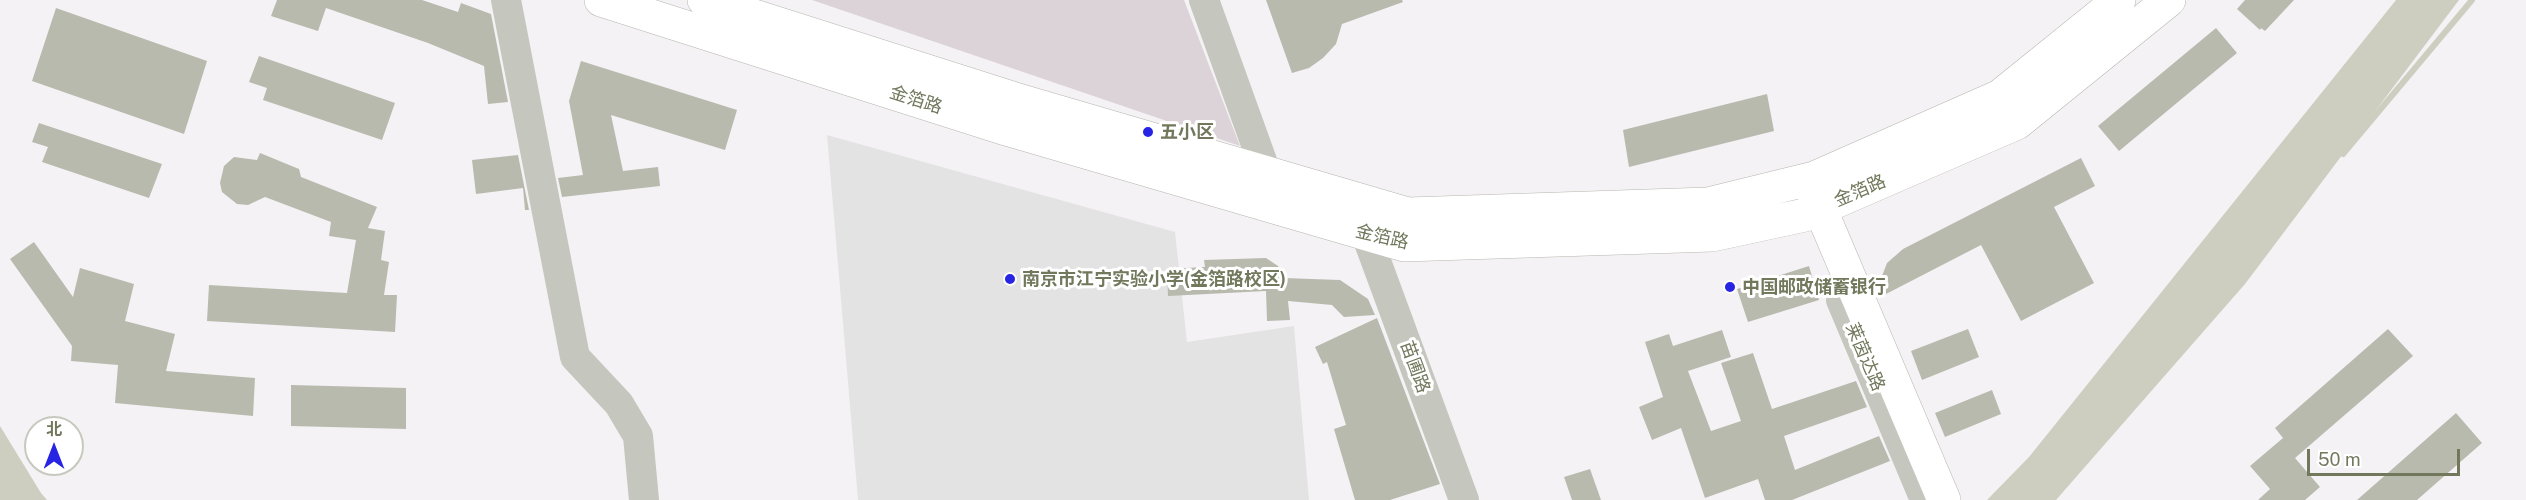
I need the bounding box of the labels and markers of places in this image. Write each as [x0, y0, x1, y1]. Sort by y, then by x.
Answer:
place label: 五小区 [1160, 121, 1214, 143]
marker: 五小区 [1141, 125, 1155, 139]
place label: 南京市江宁实验小学(金箔路校区) [1022, 268, 1286, 290]
marker: 南京市江宁实验小学(金箔路校区) [1003, 272, 1017, 286]
place label: 中国邮政储蓄银行 [1742, 276, 1886, 298]
marker: 中国邮政储蓄银行 [1723, 280, 1737, 294]

